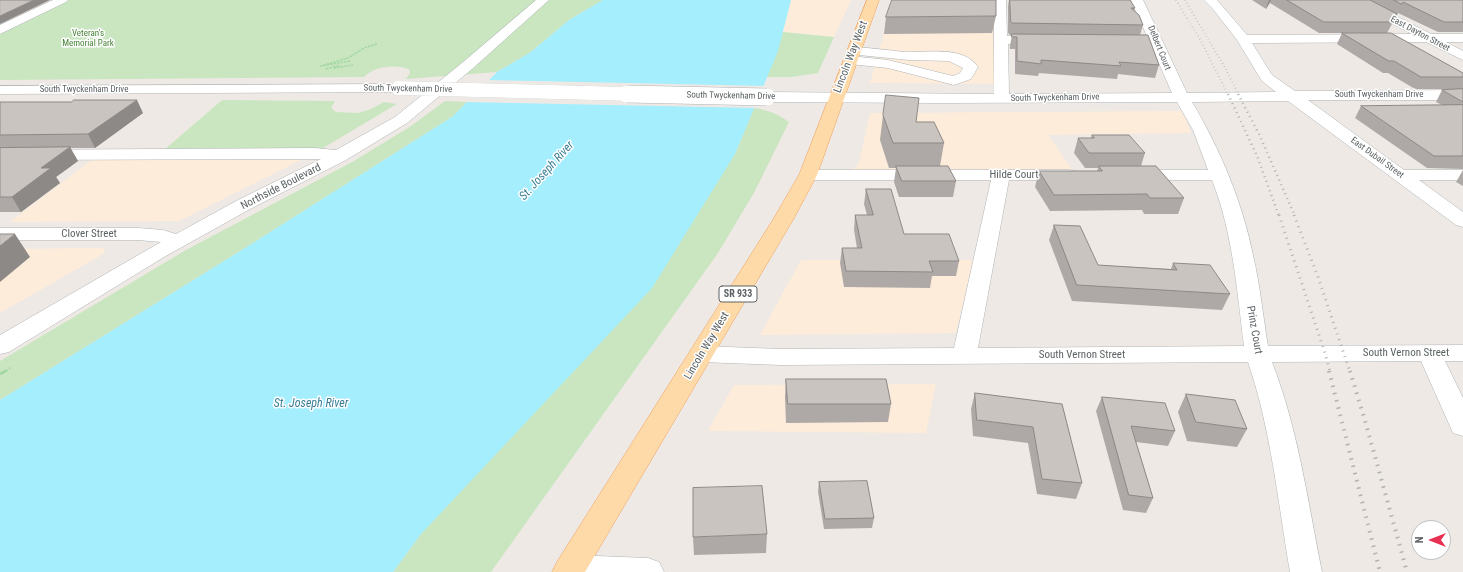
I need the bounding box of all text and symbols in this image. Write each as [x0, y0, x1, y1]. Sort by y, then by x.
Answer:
street label: East Dayton Street [1389, 14, 1451, 54]
street label: Lincoln Way West [831, 19, 871, 95]
street label: Delbert Court [1145, 24, 1173, 72]
park label: Veteran's Memorial Park [62, 29, 114, 50]
street label: South Twyckenham Drive [364, 83, 452, 95]
street label: South Twyckenham Drive [40, 85, 128, 95]
street label: South Twyckenham Drive [687, 90, 775, 102]
street label: South Twyckenham Drive [1335, 90, 1423, 100]
street label: South Twyckenham Drive [1011, 92, 1099, 104]
street label: East Dubail Street [1348, 135, 1406, 181]
water label: St. Joseph River [517, 139, 577, 203]
street label: Northside Boulevard [239, 161, 323, 213]
street label: Hilde Court [990, 168, 1038, 182]
street label: Clover Street [61, 227, 117, 241]
road number: SR 933 [719, 286, 757, 302]
street label: Prinz Court [1243, 305, 1265, 355]
street label: Lincoln Way West [682, 310, 732, 382]
street label: South Vernon Street [1363, 346, 1449, 360]
street label: South Vernon Street [1039, 348, 1125, 362]
water label: St. Joseph River [274, 397, 348, 411]
north arrow [1411, 520, 1451, 560]
text: N [1413, 537, 1426, 543]

